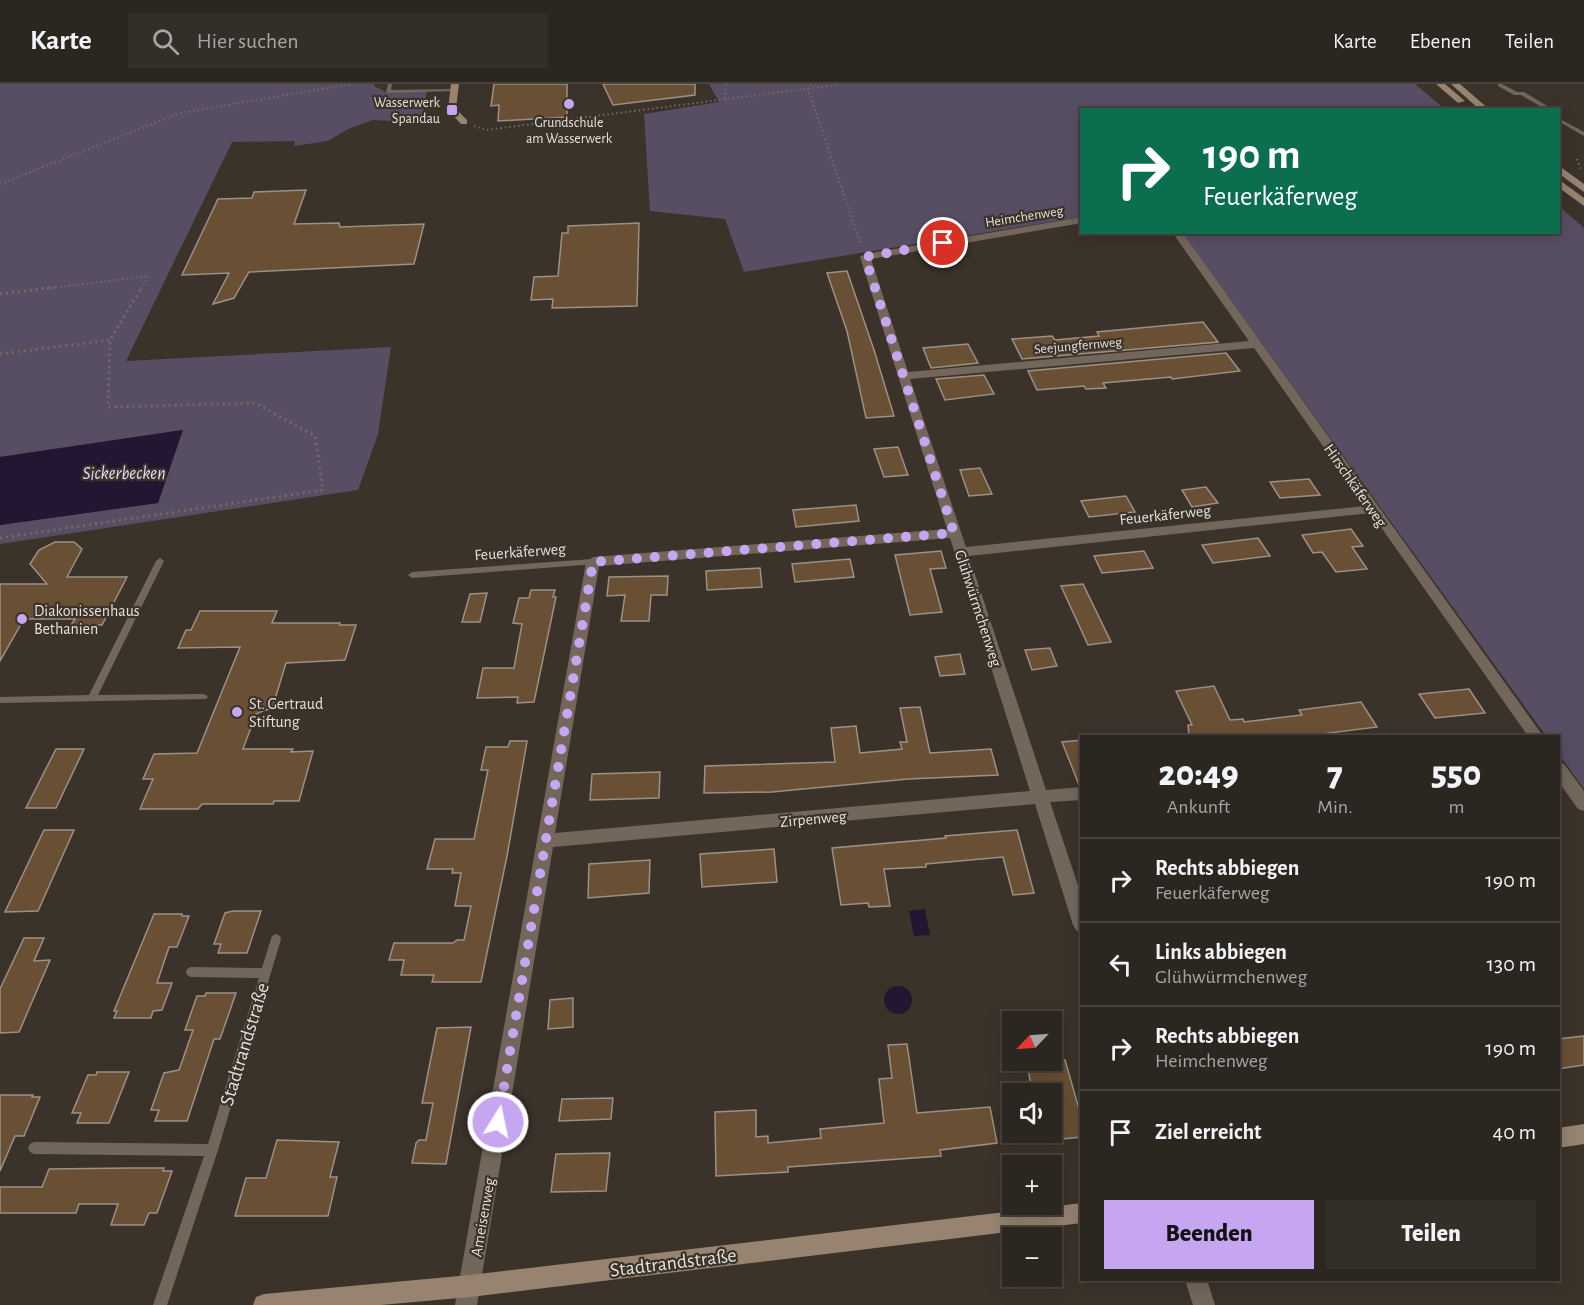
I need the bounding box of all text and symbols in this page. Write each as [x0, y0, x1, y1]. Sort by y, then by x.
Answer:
search box [128, 14, 548, 68]
icon: search [149, 25, 182, 58]
text: Karte [30, 27, 92, 55]
text: Hier suchen [197, 30, 299, 52]
text: Karte [1333, 31, 1377, 52]
text: Ebenen [1410, 31, 1472, 52]
text: Teilen [1505, 31, 1554, 52]
place label: Wasserwerk Spandau [374, 96, 441, 126]
marker: Grundschule am Wasserwerk [562, 97, 576, 111]
marker: Wasserwerk Spandau [445, 103, 459, 117]
place label: Grundschule am Wasserwerk [526, 116, 613, 146]
icon: right [1104, 132, 1182, 210]
text: 190 m [1203, 134, 1301, 176]
text: Feuerkäferweg [1203, 183, 1357, 210]
street label: Heimchenweg [984, 204, 1064, 230]
pin [917, 217, 968, 268]
icon: arrive [926, 226, 959, 259]
street label: Seejungfernweg [1034, 335, 1123, 357]
street label: Hirschkäferweg [1321, 441, 1390, 530]
water label: Sickerbecken [82, 465, 166, 483]
street label: Feuerkäferweg [1119, 502, 1212, 528]
street label: Feuerkäferweg [474, 541, 566, 563]
street label: Glühwürmchenweg [952, 548, 1005, 669]
place label: Diakonissenhaus Bethanien [34, 603, 140, 637]
marker: Diakonissenhaus Bethanien [15, 612, 29, 626]
place label: St. Gertraud Stiftung [249, 696, 323, 730]
marker: St. Gertraud Stiftung [230, 705, 244, 719]
text: 20:49 [1159, 756, 1239, 792]
text: 7 [1327, 756, 1343, 792]
text: 550 [1431, 756, 1481, 792]
text: Ankunft [1167, 797, 1230, 817]
text: Min. [1317, 797, 1353, 817]
text: m [1448, 797, 1464, 817]
street label: Zirpenweg [779, 808, 847, 830]
text: Rechts abbiegen [1155, 857, 1299, 879]
icon: right [1104, 864, 1137, 897]
text: 190 m [1485, 869, 1536, 891]
text: Feuerkäferweg [1155, 883, 1269, 903]
text: Links abbiegen [1155, 941, 1287, 963]
icon: left [1104, 948, 1137, 981]
text: 130 m [1487, 953, 1536, 975]
text: Glühwürmchenweg [1155, 967, 1307, 987]
street label: Stadtrandstraße [217, 980, 273, 1108]
north arrow [1002, 1011, 1062, 1071]
map controls [1002, 1011, 1062, 1287]
text: Rechts abbiegen [1155, 1025, 1299, 1047]
icon: right [1104, 1032, 1137, 1065]
text: 190 m [1485, 1037, 1536, 1059]
text: Heimchenweg [1155, 1051, 1268, 1071]
button: sound [1002, 1083, 1062, 1143]
position arrow [466, 1090, 530, 1154]
icon: arrive [1104, 1116, 1137, 1149]
text: Ziel erreicht [1155, 1121, 1262, 1143]
text: 40 m [1493, 1121, 1536, 1143]
button: + [1002, 1155, 1062, 1215]
street label: Ameisenweg [468, 1176, 498, 1258]
button: Beenden [1104, 1200, 1314, 1269]
button: Teilen [1326, 1200, 1536, 1269]
button: − [1002, 1227, 1062, 1287]
street label: Stadtrandstraße [609, 1245, 738, 1281]

